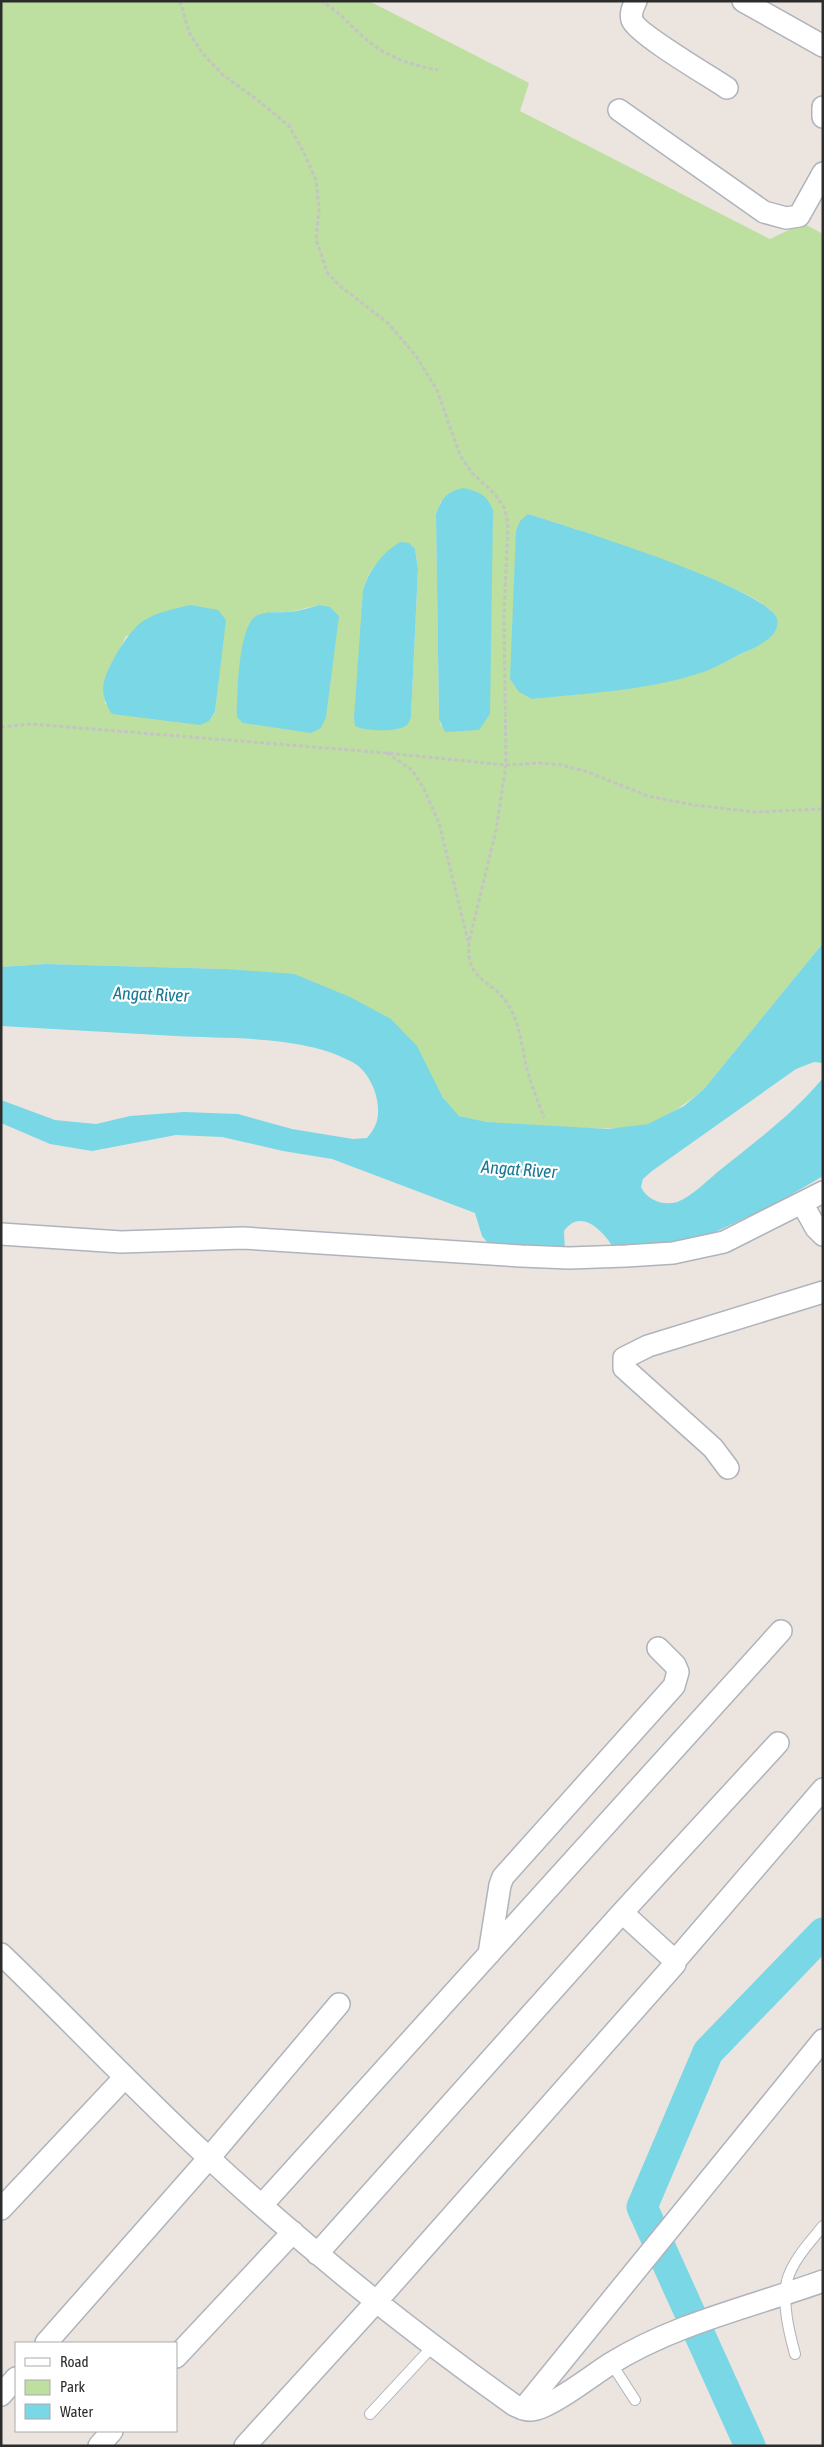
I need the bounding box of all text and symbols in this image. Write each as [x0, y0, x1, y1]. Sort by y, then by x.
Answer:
water label: Angat River [112, 982, 190, 1006]
water label: Angat River [480, 1156, 558, 1182]
legend [15, 2342, 178, 2432]
text: Road [60, 2353, 89, 2370]
text: Park [60, 2378, 85, 2395]
text: Water [60, 2403, 93, 2420]

